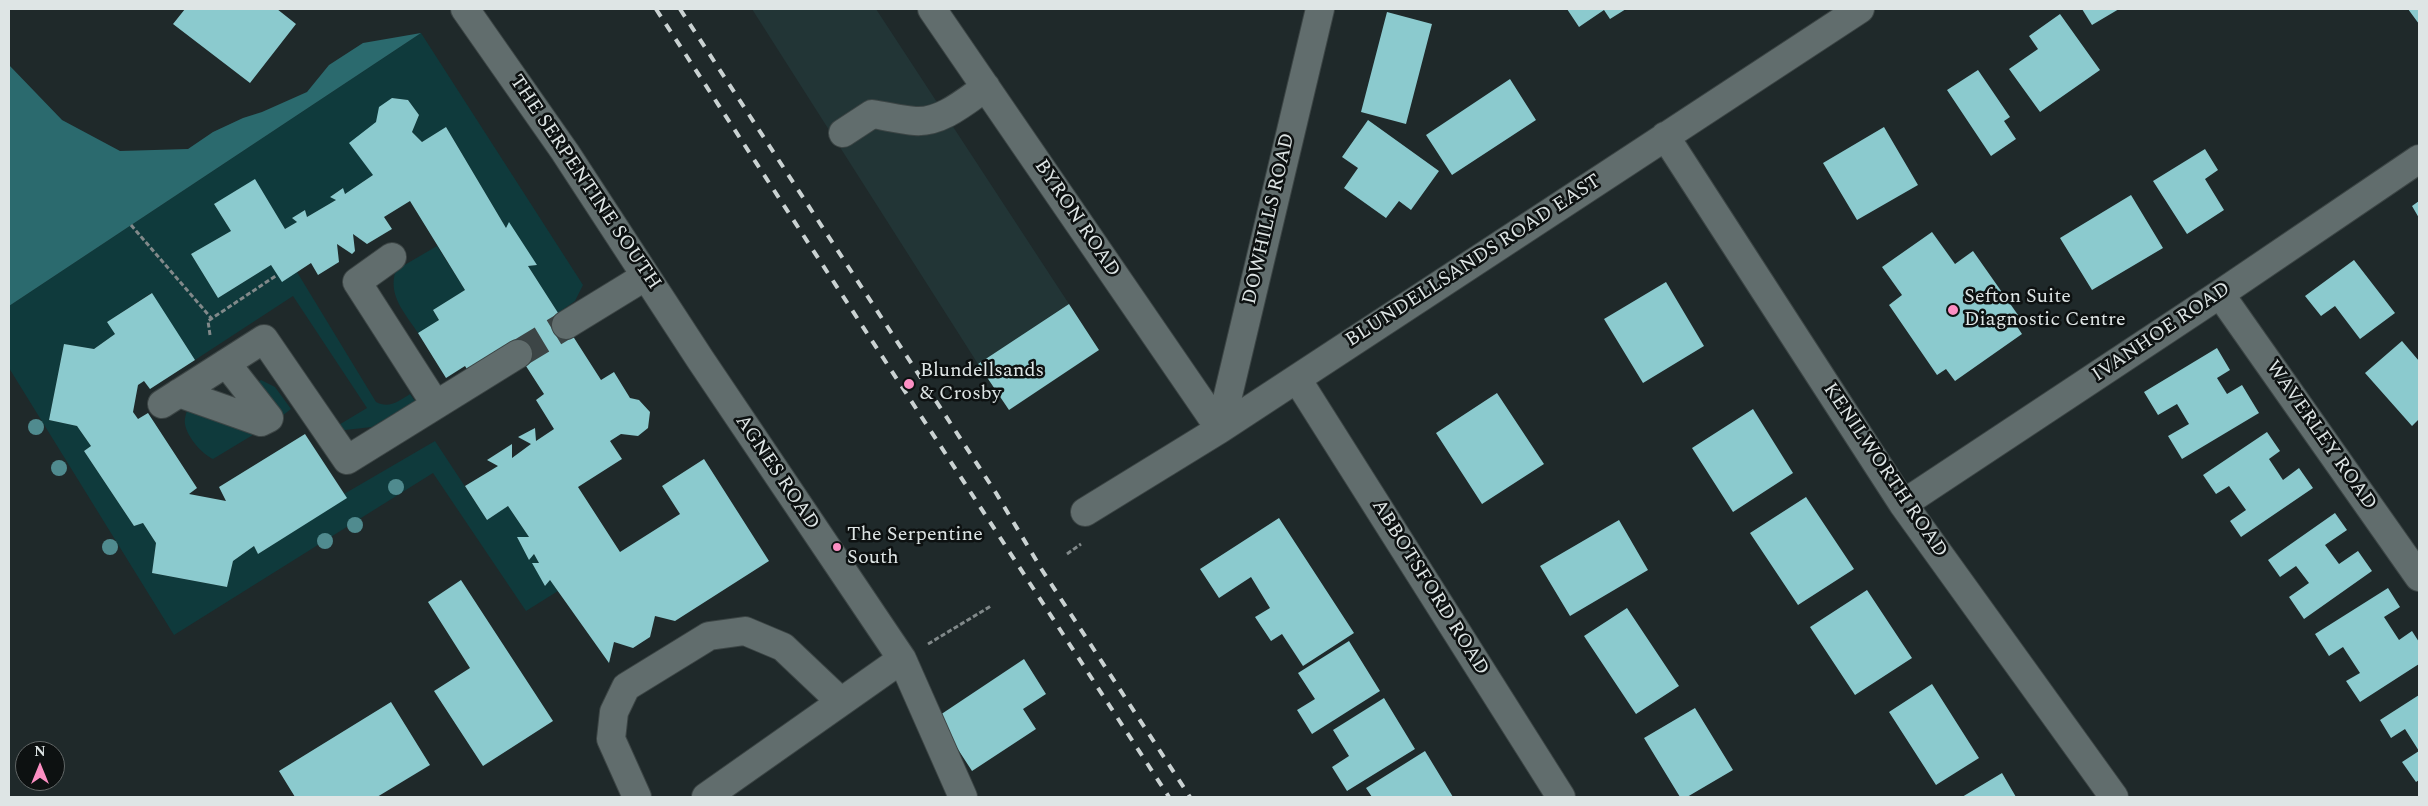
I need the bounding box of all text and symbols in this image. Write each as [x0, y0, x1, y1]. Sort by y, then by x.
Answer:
street label: THE SERPENTINE SOUTH [503, 71, 665, 295]
street label: DOWHILLS ROAD [1239, 131, 1301, 307]
street label: BYRON ROAD [1028, 156, 1124, 282]
street label: BLUNDELLSANDS ROAD EAST [1342, 170, 1606, 354]
street label: IVANHOE ROAD [2088, 278, 2236, 388]
place label: Sefton Suite Diagnostic Centre [1964, 286, 2126, 333]
marker: Sefton Suite Diagnostic Centre [1946, 303, 1960, 317]
street label: WAVERLEY ROAD [2259, 357, 2381, 515]
place label: Blundellsands & Crosby [920, 360, 1044, 407]
marker: Blundellsands & Crosby [902, 377, 916, 391]
street label: KENILWORTH ROAD [1817, 379, 1951, 563]
street label: AGNES ROAD [729, 411, 823, 535]
street label: ABBOTSFORD ROAD [1365, 496, 1493, 680]
place label: The Serpentine South [847, 524, 983, 571]
marker: The Serpentine South [831, 541, 843, 553]
north arrow [15, 741, 65, 791]
text: N [34, 741, 46, 762]

